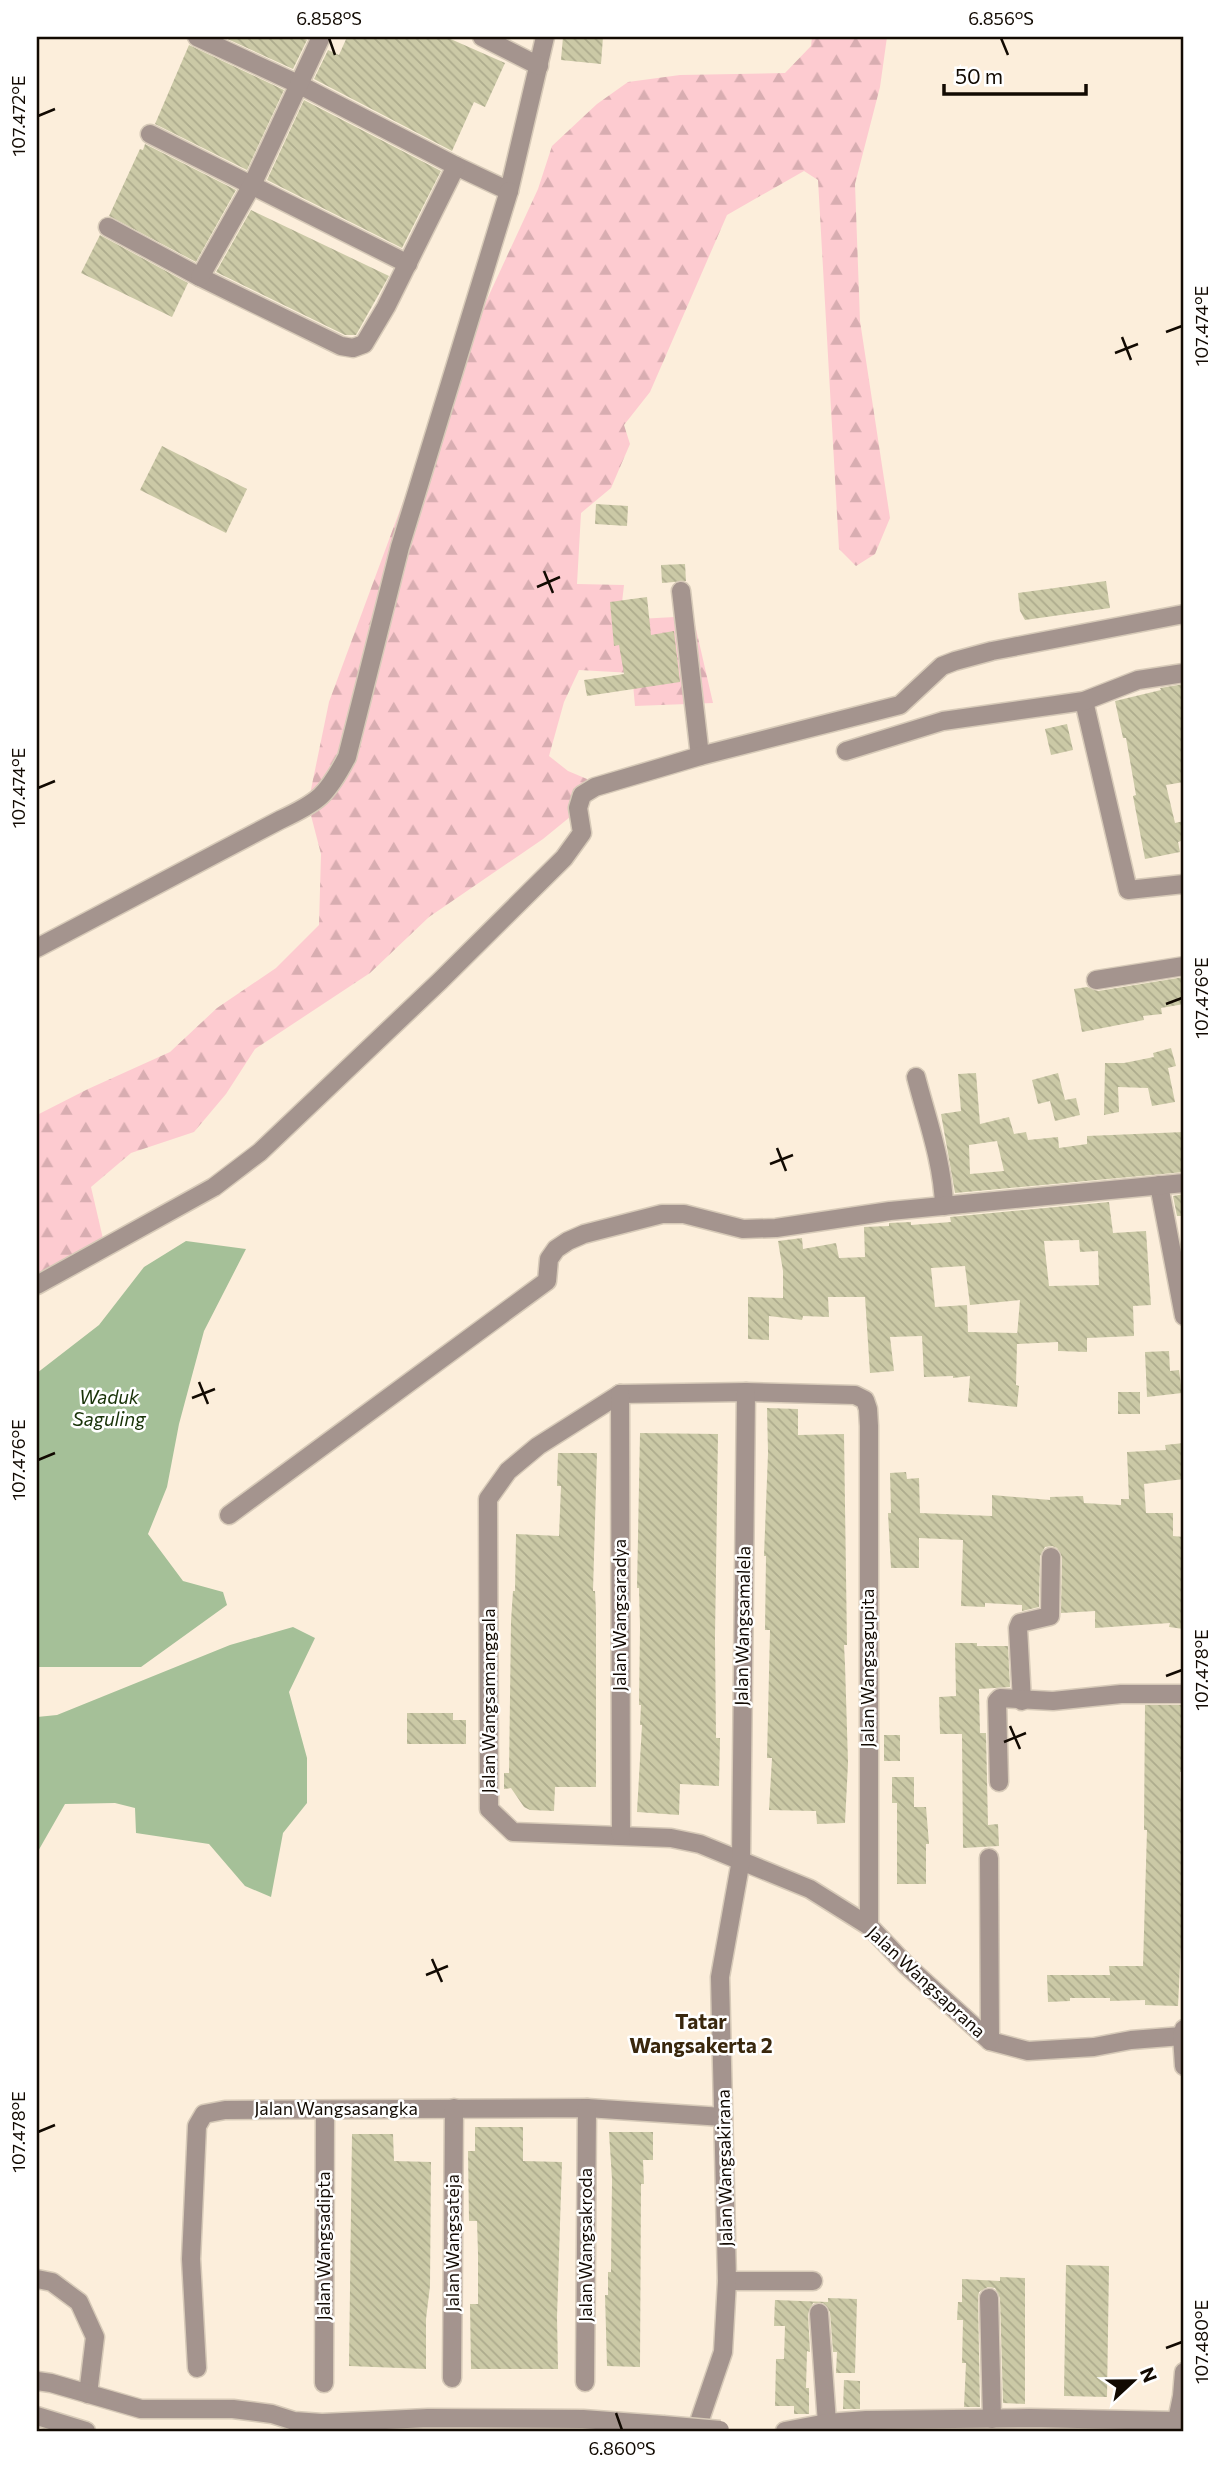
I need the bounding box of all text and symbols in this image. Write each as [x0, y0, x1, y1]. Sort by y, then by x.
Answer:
text: 6.858°S [296, 7, 362, 29]
text: 6.856°S [968, 7, 1034, 29]
scale bar [944, 52, 1086, 96]
text: 50 m [955, 63, 1003, 88]
text: 107.472°E [7, 76, 29, 156]
text: 107.474°E [1190, 286, 1212, 366]
text: 107.474°E [7, 748, 29, 828]
text: 107.476°E [1190, 957, 1212, 1039]
water label: Waduk Saguling [73, 1385, 146, 1430]
text: 107.476°E [7, 1419, 29, 1501]
street label: Jalan Wangsaradya [608, 1539, 630, 1691]
street label: Jalan Wangsamalela [730, 1546, 754, 1706]
street label: Jalan Wangsagupita [856, 1589, 878, 1747]
street label: Jalan Wangsamanggala [477, 1608, 499, 1794]
text: 107.478°E [1190, 1629, 1212, 1711]
street label: Jalan Wangsaprana [863, 1921, 990, 2042]
district label: Tatar Wangsakerta 2 [629, 2008, 773, 2057]
street label: Jalan Wangsakirana [712, 2089, 736, 2247]
text: 107.478°E [7, 2091, 29, 2173]
street label: Jalan Wangsasangka [254, 2097, 418, 2119]
street label: Jalan Wangsakroda [574, 2168, 596, 2322]
street label: Jalan Wangsadipta [312, 2171, 334, 2321]
street label: Jalan Wangsateja [441, 2174, 463, 2312]
text: 107.480°E [1190, 2300, 1212, 2384]
north arrow [1098, 2346, 1168, 2416]
text: N [1136, 2364, 1163, 2385]
text: 6.860°S [588, 2437, 656, 2459]

